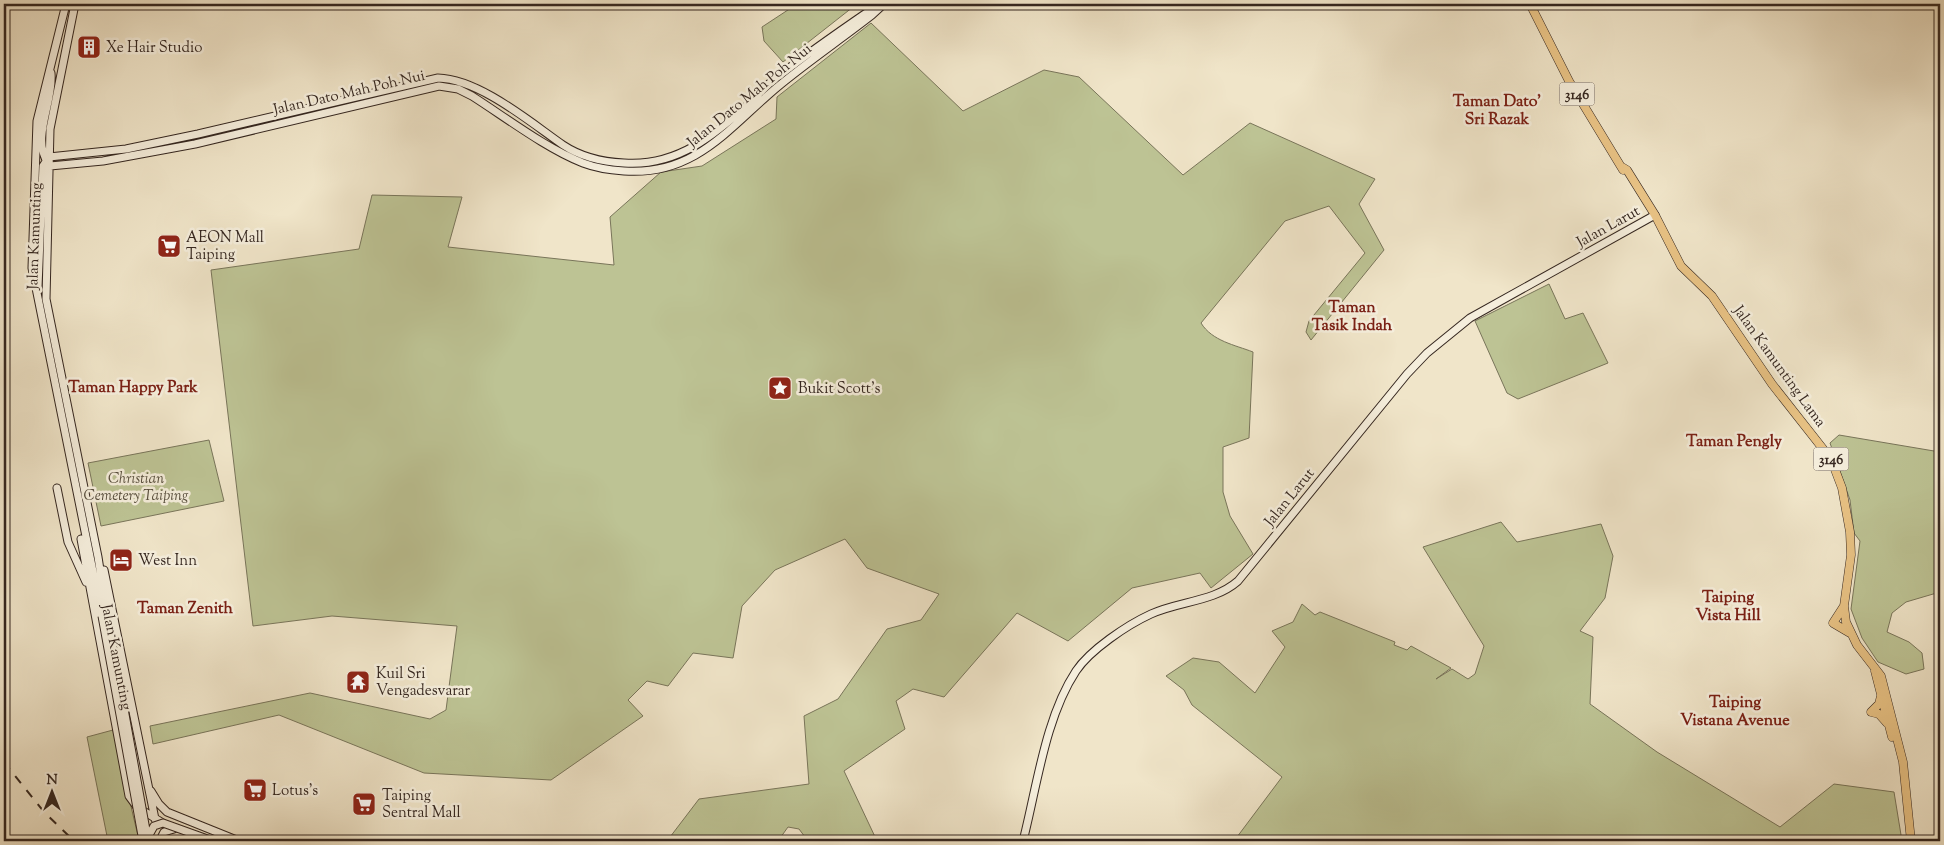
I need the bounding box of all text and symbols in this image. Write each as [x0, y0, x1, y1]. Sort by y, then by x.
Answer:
building icon: Xe Hair Studio [76, 34, 102, 60]
place label: Xe Hair Studio [106, 38, 202, 59]
street label: Jalan Dato Mah Poh Nui [682, 39, 817, 154]
street label: Jalan Dato Mah Poh Nui [270, 66, 427, 121]
road number: 3146 [1560, 82, 1594, 106]
district label: Taman Dato' Sri Razak [1453, 91, 1541, 132]
street label: Jalan Kamunting [23, 182, 48, 291]
street label: Jalan Larut [1572, 201, 1644, 254]
place label: AEON Mall Taiping [186, 228, 264, 266]
supermarket icon: AEON Mall Taiping [156, 233, 182, 259]
district label: Taman Tasik Indah [1312, 297, 1393, 338]
street label: Jalan Kamunting Lama [1727, 301, 1830, 432]
place icon: Bukit Scott's [767, 375, 793, 401]
district label: Taman Happy Park [68, 377, 198, 400]
place label: Bukit Scott's [798, 379, 880, 400]
district label: Taman Pengly [1686, 431, 1782, 454]
road number: 3146 [1814, 448, 1848, 470]
street label: Jalan Larut [1259, 464, 1320, 532]
park label: Christian Cemetery Taiping [84, 469, 189, 507]
hotel icon: West Inn [108, 547, 134, 573]
place label: West Inn [138, 551, 197, 572]
district label: Taiping Vista Hill [1695, 587, 1761, 628]
district label: Taman Zenith [137, 598, 234, 621]
street label: Jalan Kamunting [95, 602, 136, 712]
place label: Kuil Sri Vengadesvarar [376, 664, 470, 702]
temple icon: Kuil Sri Vengadesvarar [345, 669, 371, 695]
district label: Taiping Vistana Avenue [1680, 692, 1790, 733]
north arrow [28, 768, 78, 818]
text: N [46, 771, 58, 791]
supermarket icon: Lotus's [242, 777, 268, 803]
place label: Lotus's [272, 781, 318, 802]
place label: Taiping Sentral Mall [382, 786, 461, 824]
supermarket icon: Taiping Sentral Mall [351, 791, 377, 817]

